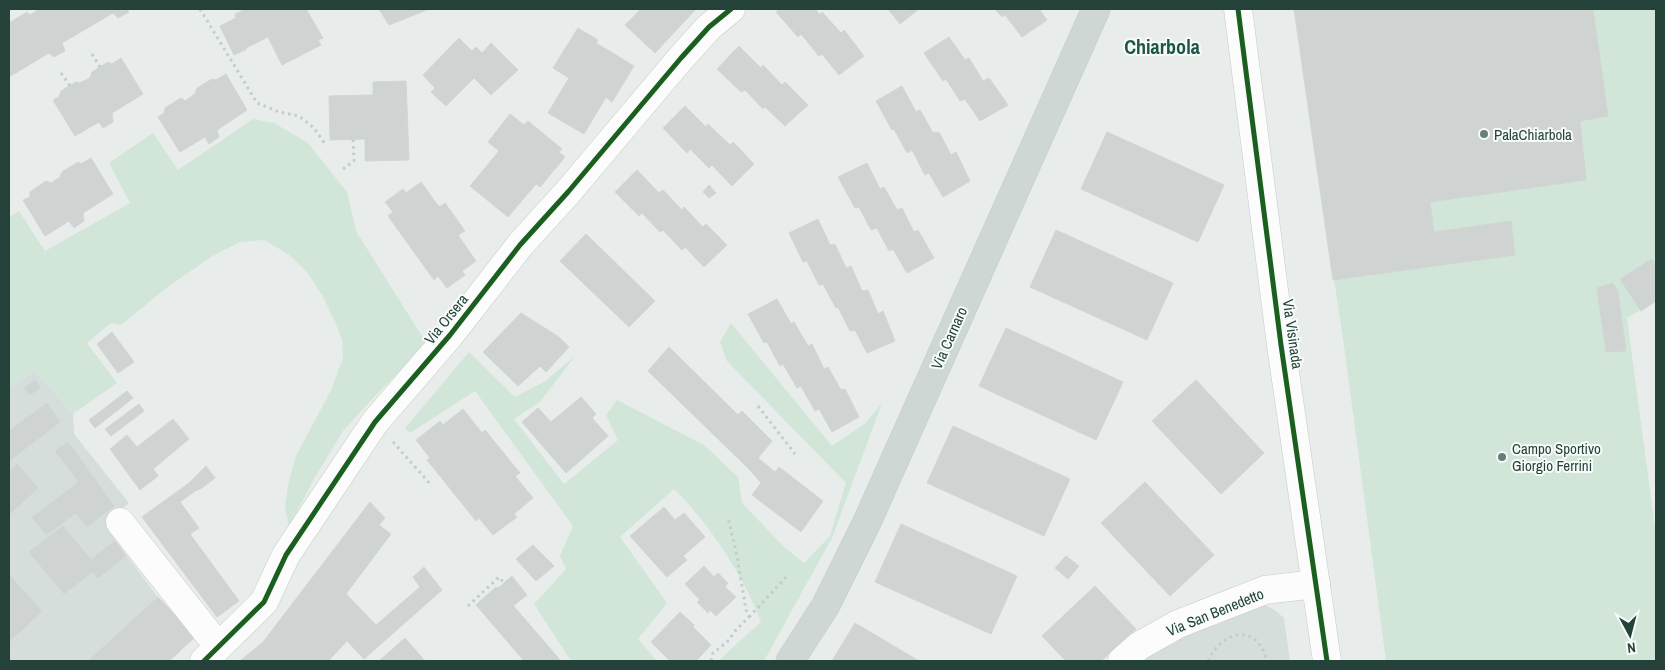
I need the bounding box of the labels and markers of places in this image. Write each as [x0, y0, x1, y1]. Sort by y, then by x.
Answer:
place label: PalaChiarbola [1494, 124, 1572, 145]
marker: PalaChiarbola [1478, 128, 1490, 140]
place label: Campo Sportivo Giorgio Ferrini [1512, 438, 1601, 476]
marker: Campo Sportivo Giorgio Ferrini [1496, 451, 1508, 463]

